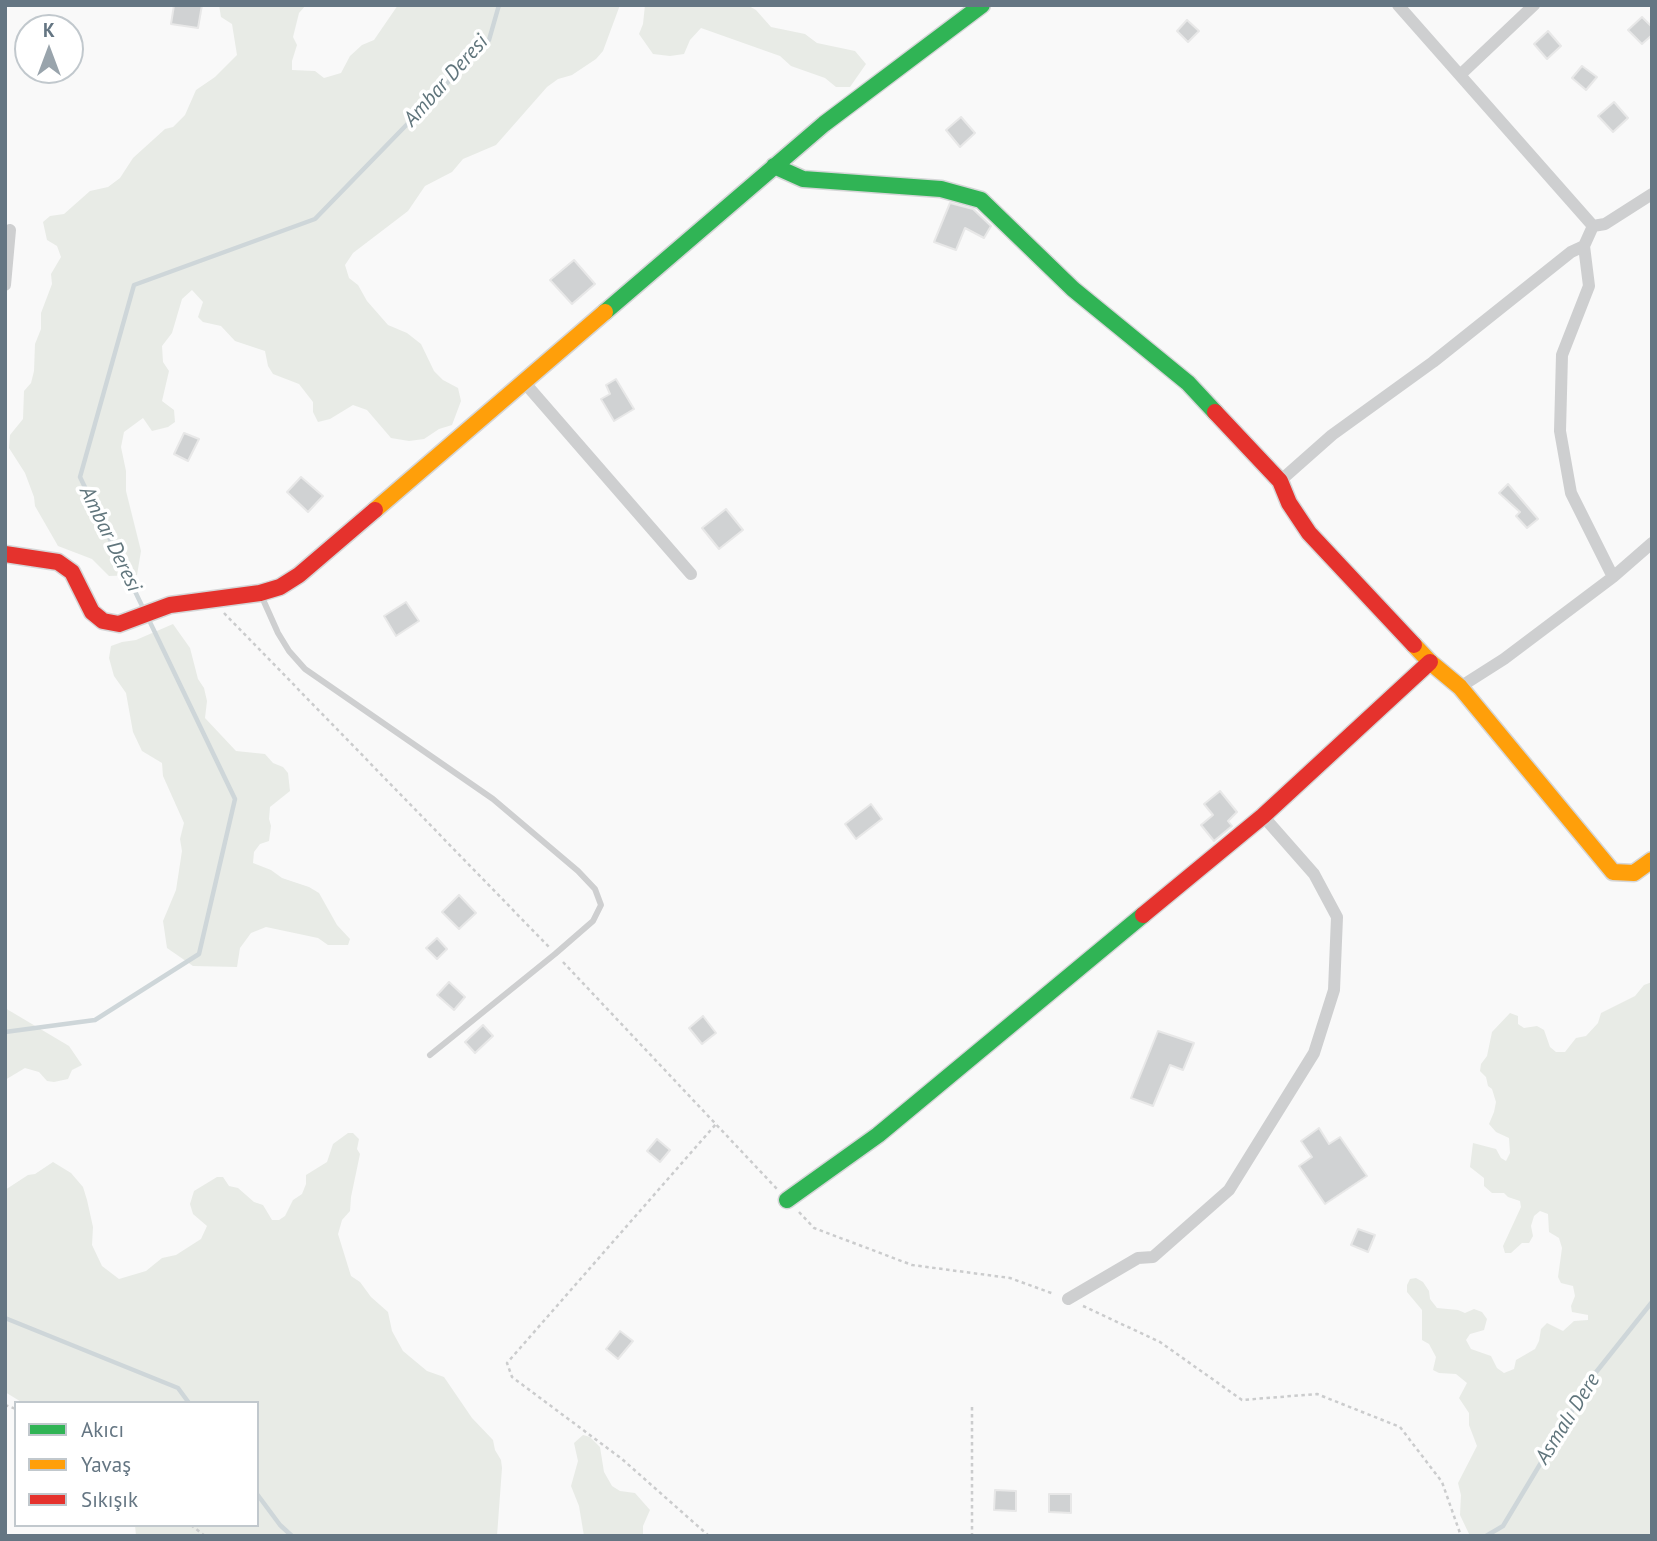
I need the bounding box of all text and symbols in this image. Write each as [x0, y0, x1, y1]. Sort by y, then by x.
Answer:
north arrow [14, 14, 84, 84]
text: K [43, 18, 55, 42]
water label: Ambar Deresi [398, 30, 494, 132]
water label: Ambar Deresi [74, 482, 146, 596]
water label: Asmalı Dere [1530, 1369, 1606, 1469]
legend [14, 1401, 259, 1527]
text: Akıcı [81, 1416, 124, 1443]
text: Yavaş [81, 1451, 131, 1478]
text: Sıkışık [81, 1486, 138, 1513]

